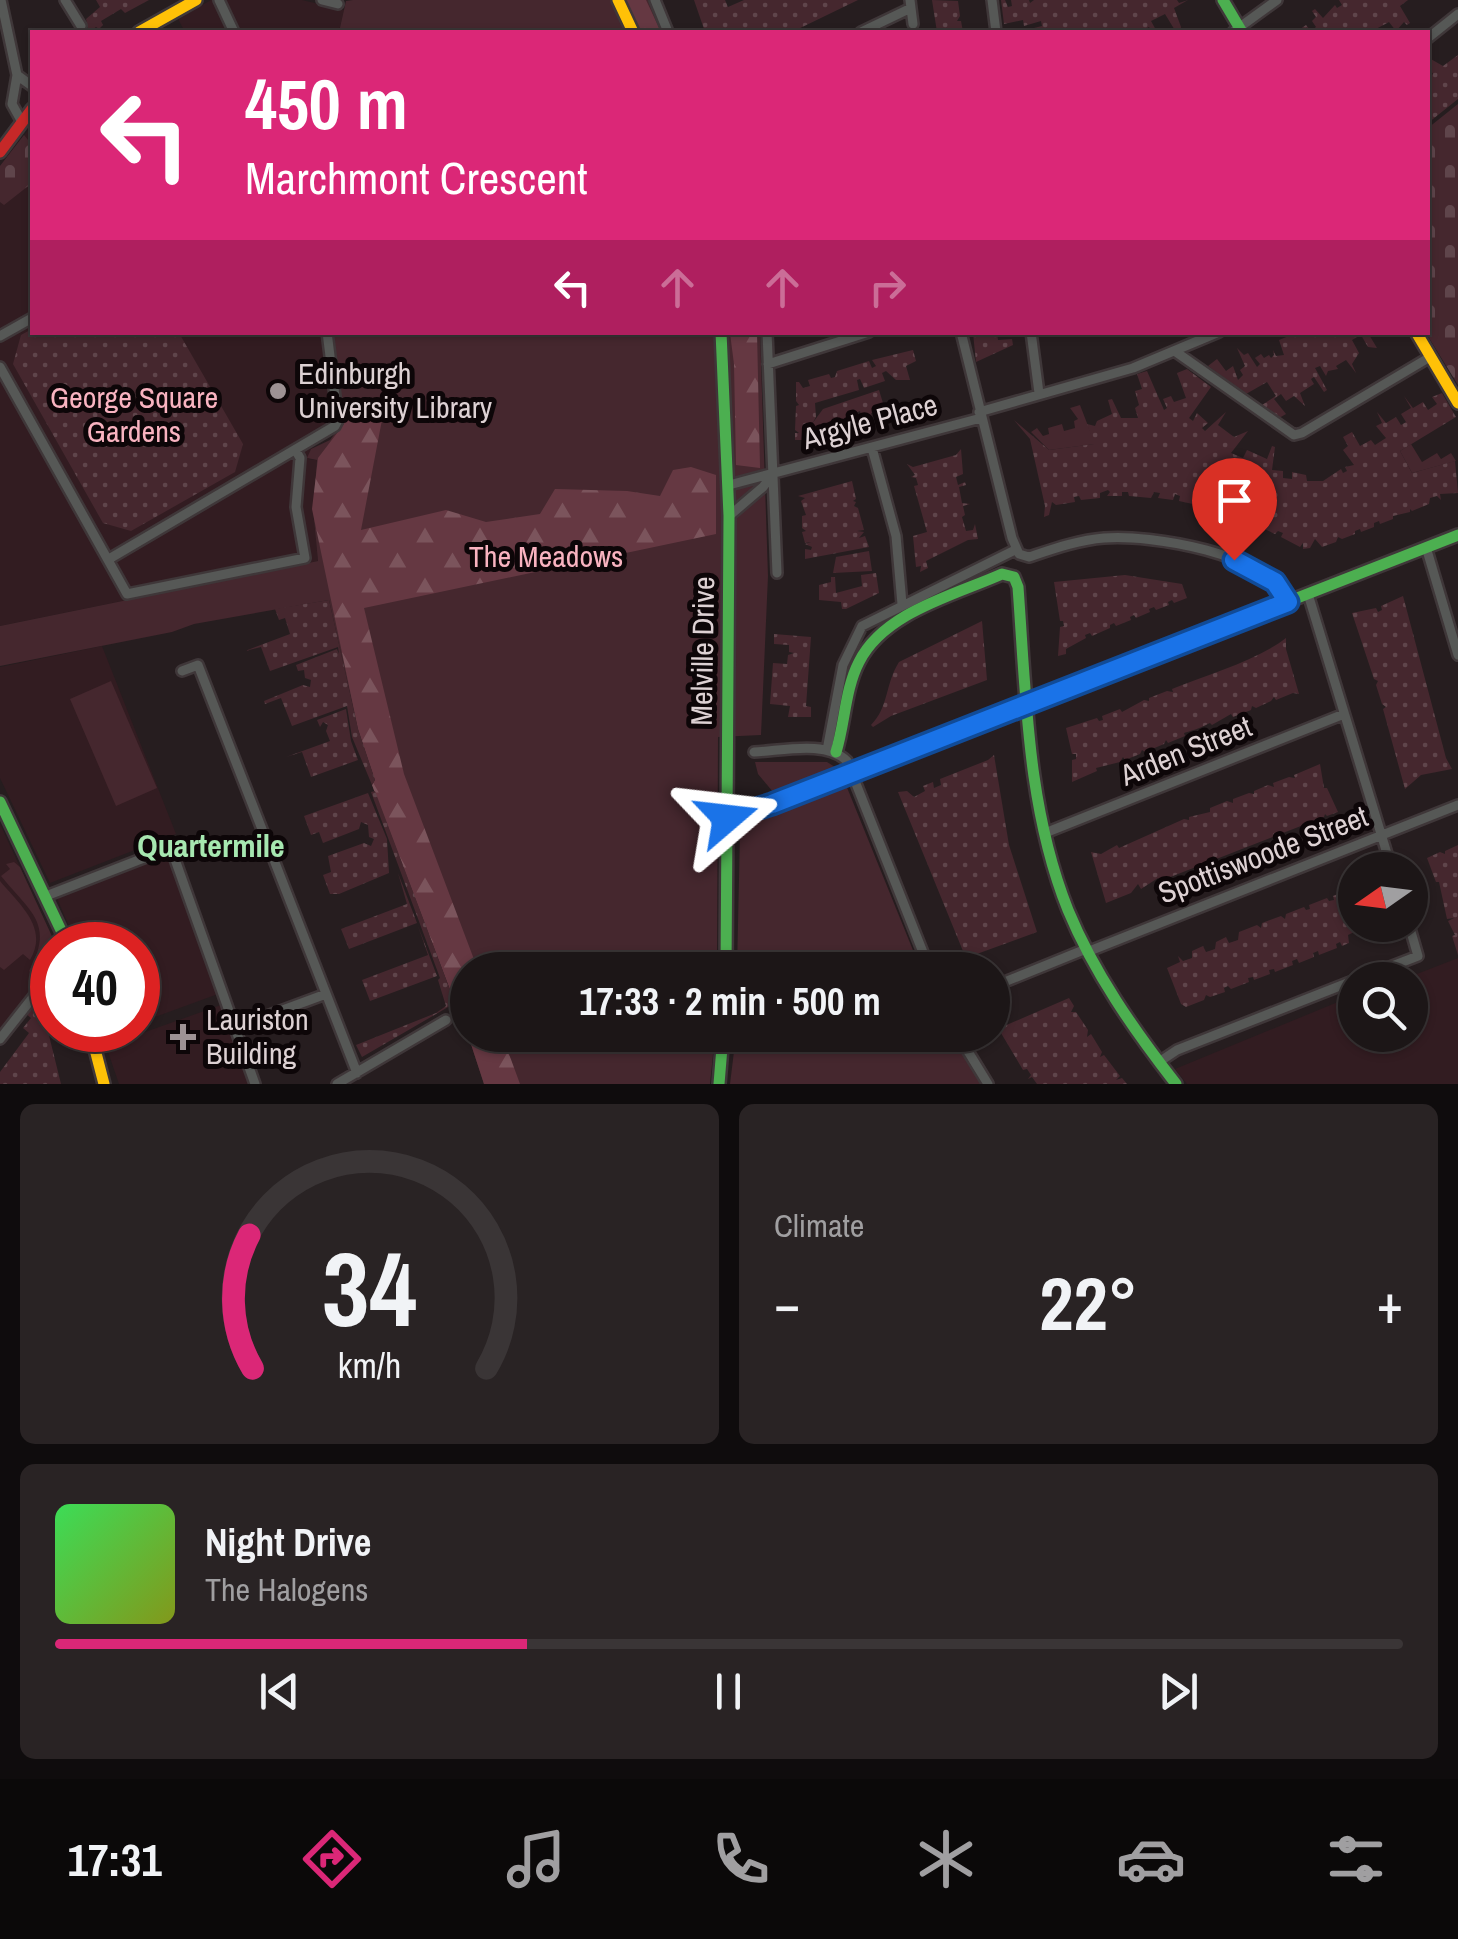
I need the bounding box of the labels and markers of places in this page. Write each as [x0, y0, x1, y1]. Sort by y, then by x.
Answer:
place label: Edinburgh University Library [298, 353, 493, 427]
marker: Edinburgh University Library [267, 380, 289, 402]
pin [1192, 458, 1277, 561]
place label: Lauriston Building [206, 999, 309, 1073]
marker: Lauriston Building [170, 1024, 196, 1050]

